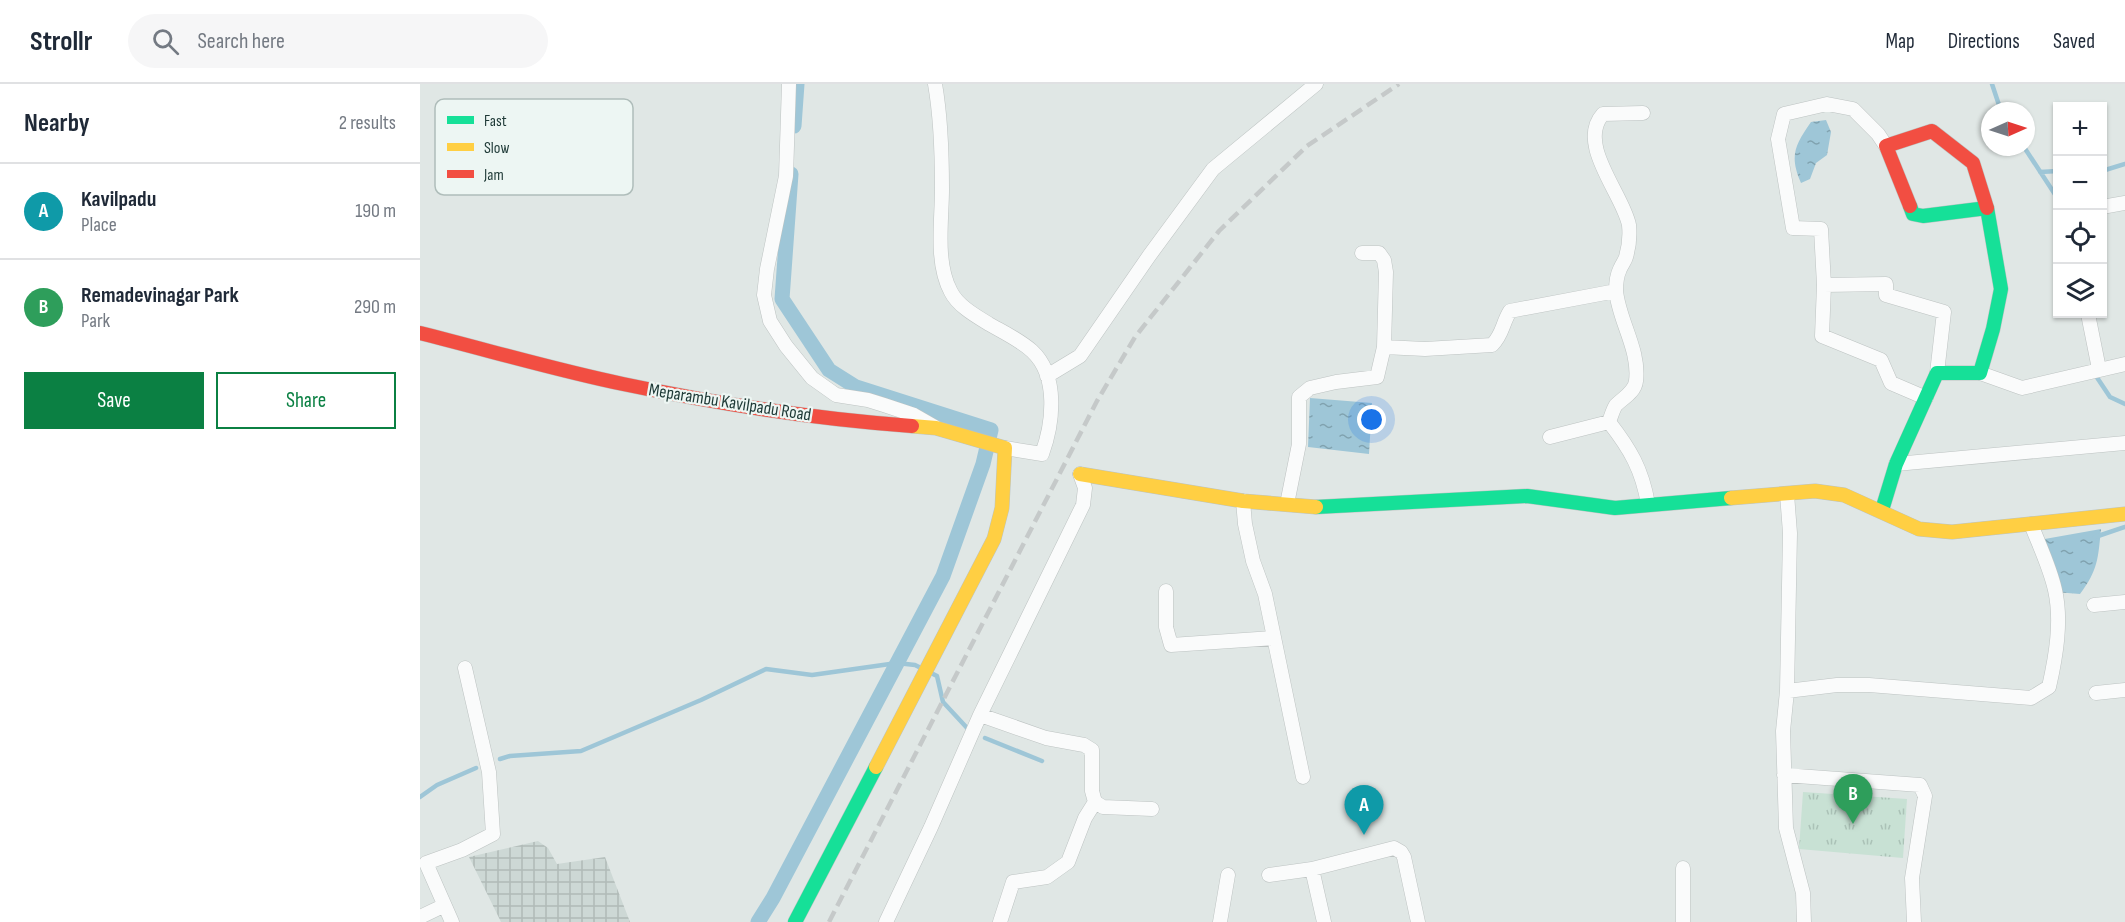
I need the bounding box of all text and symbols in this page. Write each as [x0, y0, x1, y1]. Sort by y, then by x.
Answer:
search box [128, 14, 548, 68]
text: Strollr [30, 25, 92, 58]
icon: search [149, 25, 182, 58]
text: Search here [197, 28, 285, 55]
text: Map [1885, 29, 1915, 54]
text: Directions [1948, 29, 2020, 54]
text: Saved [2053, 29, 2095, 54]
legend [435, 99, 633, 195]
north arrow [1981, 102, 2035, 156]
map controls [2053, 102, 2107, 318]
button: + [2053, 102, 2107, 156]
text: Nearby [24, 108, 90, 139]
text: 2 results [339, 111, 396, 135]
text: Fast [484, 112, 507, 131]
text: Slow [484, 139, 509, 158]
button: − [2053, 156, 2107, 210]
text: Jam [483, 166, 504, 185]
text: Kavilpadu [81, 186, 156, 213]
text: A [39, 199, 48, 223]
text: 190 m [355, 199, 396, 223]
button: locate [2053, 210, 2107, 264]
text: Place [81, 213, 117, 237]
button: layers [2053, 264, 2107, 318]
text: Remadevinagar Park [81, 282, 239, 309]
text: B [39, 295, 48, 319]
text: 290 m [354, 295, 396, 319]
text: Park [81, 309, 110, 333]
button: Save [24, 372, 204, 429]
button: Share [216, 372, 396, 429]
street label: Meparambu Kavilpadu Road [647, 379, 813, 426]
your location [1357, 405, 1386, 434]
pin: B [1834, 774, 1872, 824]
pin: A [1344, 786, 1384, 835]

